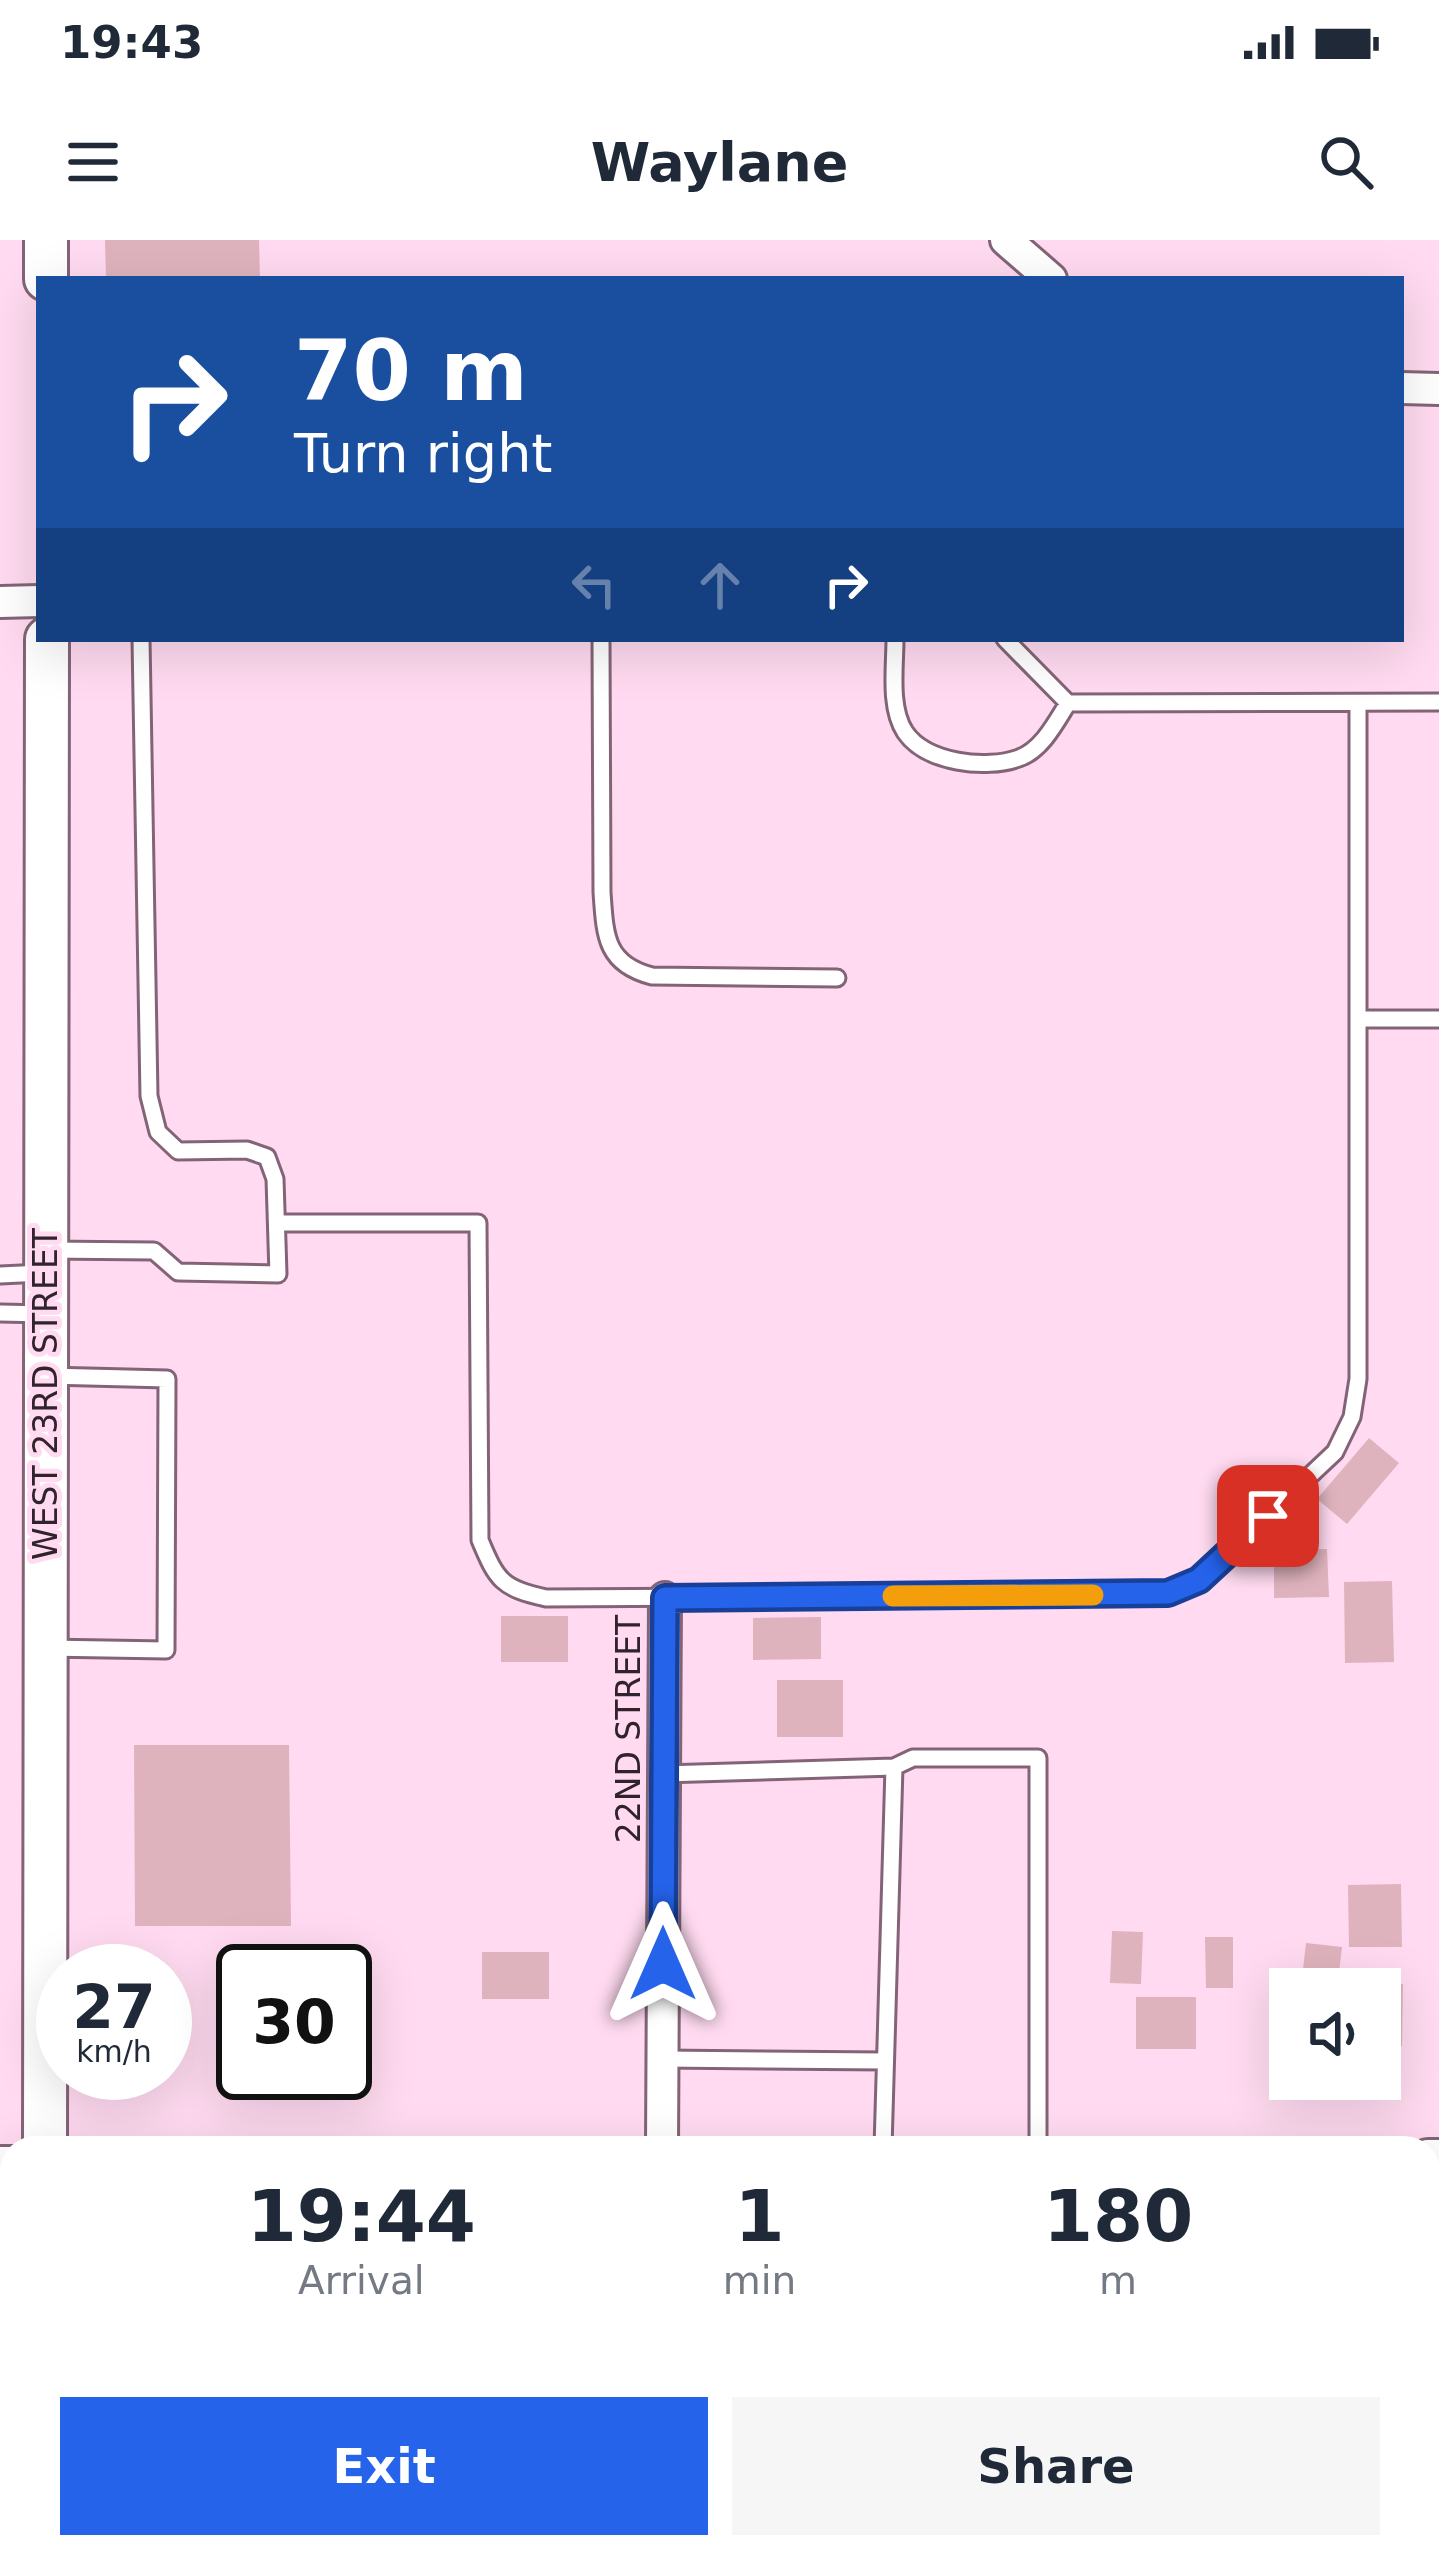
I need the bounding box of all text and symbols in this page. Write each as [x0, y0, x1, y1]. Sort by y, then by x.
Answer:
text: 19:43 [60, 16, 203, 69]
icon: menu [60, 129, 126, 195]
icon: search [1313, 129, 1379, 195]
text: Waylane [591, 131, 848, 194]
text: 70 m [294, 322, 528, 420]
icon: right [96, 324, 252, 480]
text: Turn right [294, 422, 553, 485]
icon: left [561, 552, 627, 618]
icon: ahead [687, 552, 753, 618]
icon: right [813, 552, 879, 618]
street label: WEST 23RD STREET [26, 1227, 65, 1560]
pin [1217, 1465, 1319, 1567]
icon: arrive [1235, 1483, 1301, 1549]
street label: 22ND STREET [609, 1614, 648, 1843]
position arrow [600, 1901, 726, 2027]
speed limit sign: 30 [216, 1944, 372, 2100]
map controls [1269, 1968, 1401, 2100]
button: sound [1269, 1968, 1401, 2100]
text: 27 [72, 1972, 156, 2042]
text: km/h [76, 2034, 152, 2069]
text: 19:44 [247, 2174, 476, 2258]
text: 1 [734, 2174, 784, 2258]
text: 180 [1043, 2174, 1193, 2258]
text: Arrival [298, 2258, 425, 2303]
text: min [723, 2258, 796, 2303]
text: m [1099, 2258, 1137, 2303]
button: Exit [60, 2397, 708, 2535]
button: Share [732, 2397, 1380, 2535]

